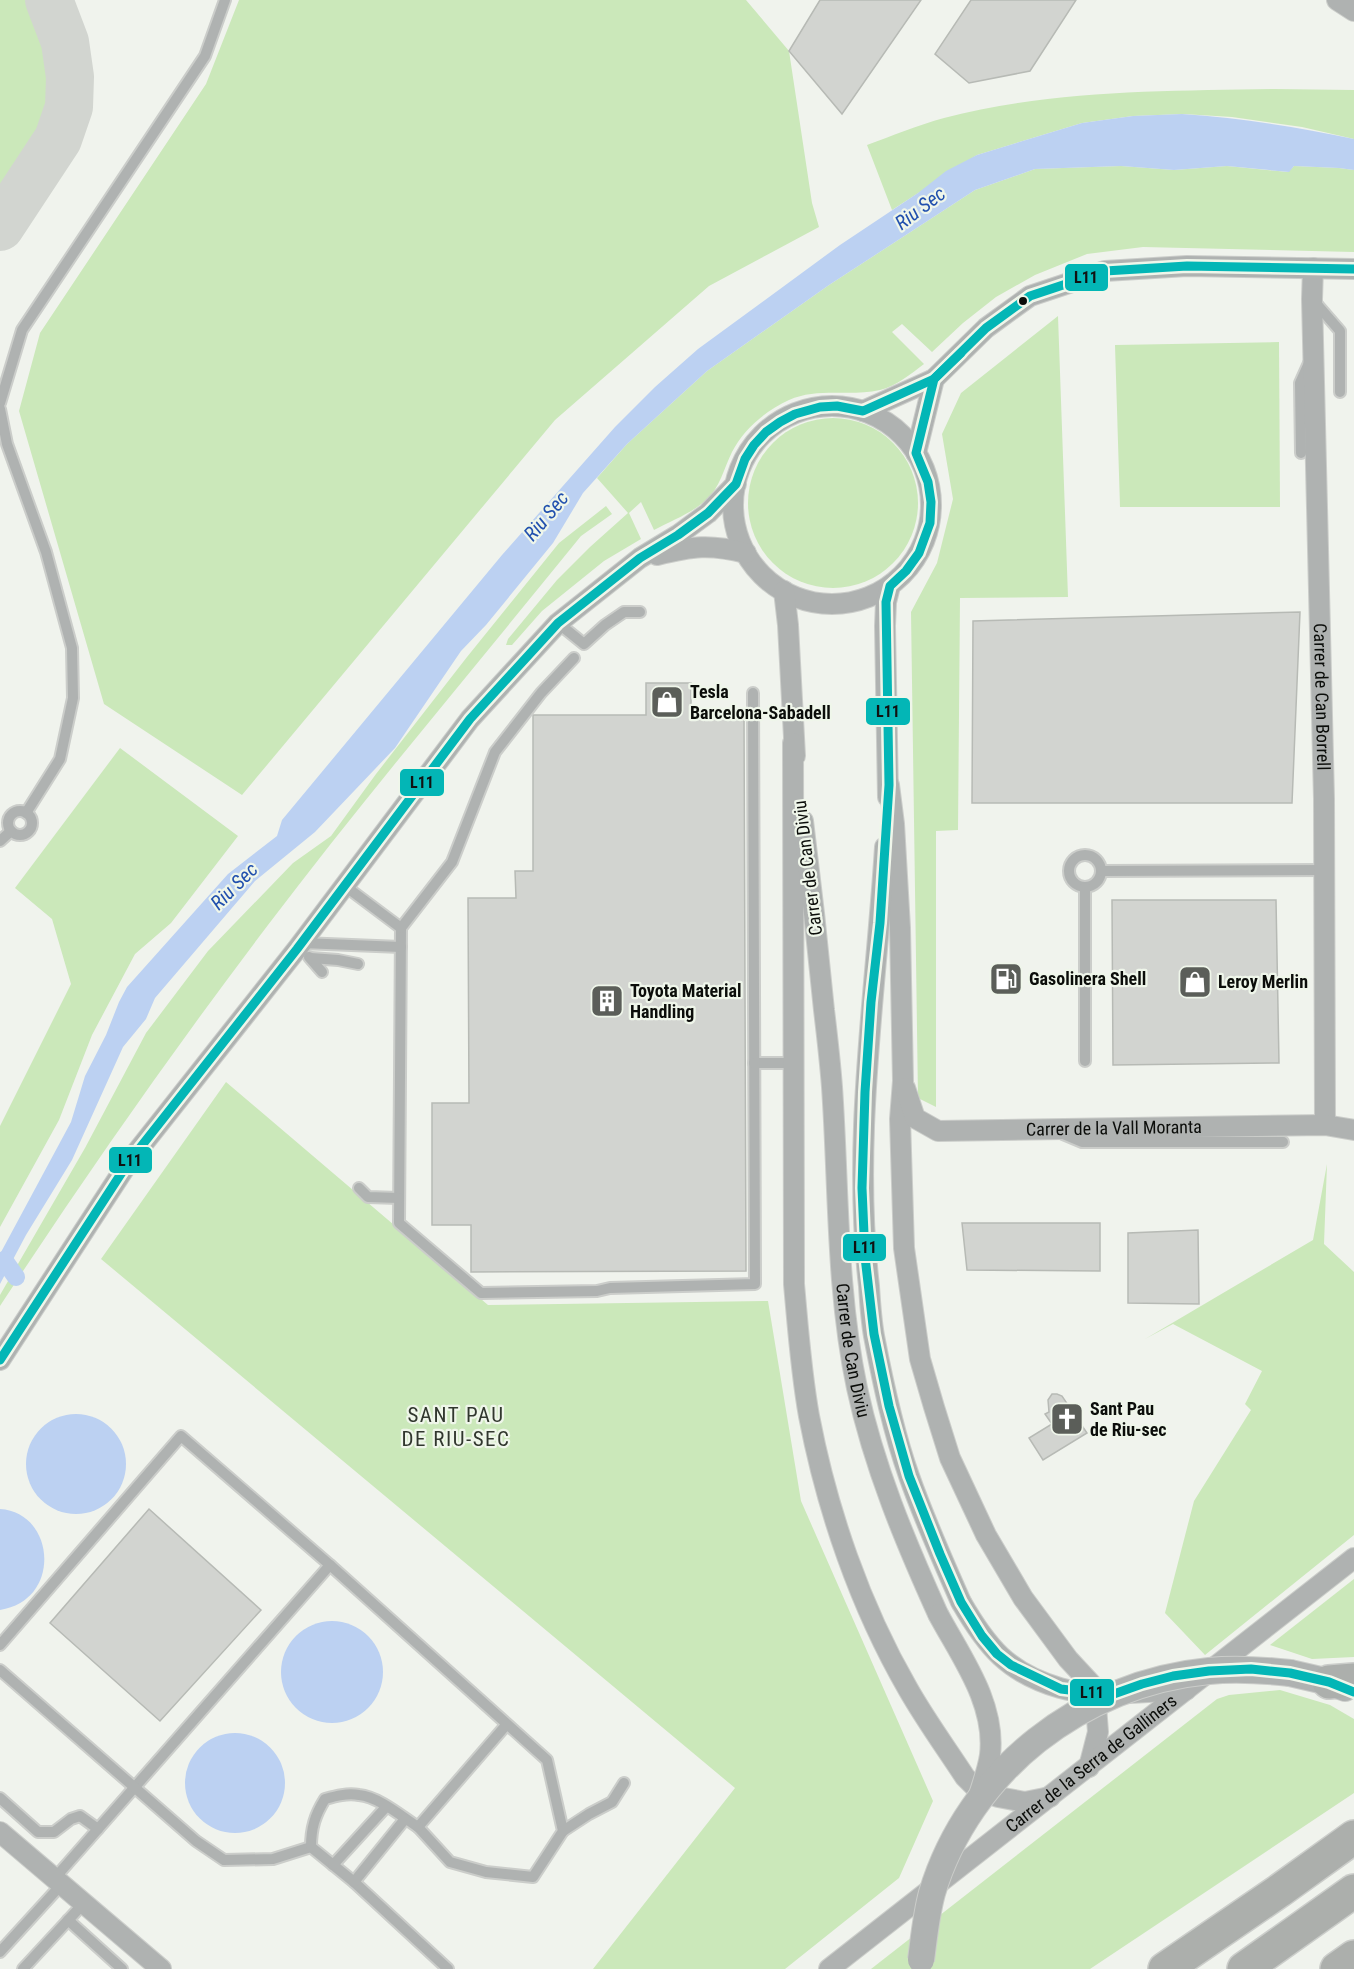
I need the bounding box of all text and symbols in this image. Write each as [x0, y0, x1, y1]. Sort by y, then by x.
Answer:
water label: Riu Sec [890, 181, 950, 235]
line badge: L11 [1064, 263, 1109, 292]
text: L11 [1074, 268, 1098, 287]
unlabelled marker [1017, 295, 1029, 307]
water label: Riu Sec [519, 487, 573, 545]
street label: Carrer de Can Borrell [1310, 623, 1334, 771]
place label: Tesla Barcelona-Sabadell [690, 681, 831, 723]
shop icon: Tesla Barcelona-Sabadell [649, 684, 685, 720]
line badge: L11 [865, 697, 911, 726]
text: L11 [876, 702, 900, 721]
line badge: L11 [399, 768, 445, 797]
text: L11 [410, 773, 434, 792]
street label: Carrer de Can Diviu [789, 799, 826, 937]
water label: Riu Sec [205, 857, 263, 915]
fuel station icon: Gasolinera Shell [988, 961, 1024, 997]
shop icon: Leroy Merlin [1177, 964, 1213, 1000]
place label: Gasolinera Shell [1029, 968, 1146, 989]
place label: Leroy Merlin [1218, 971, 1308, 992]
place label: Toyota Material Handling [630, 980, 742, 1022]
building icon: Toyota Material Handling [589, 983, 625, 1019]
street label: Carrer de la Vall Moranta [1026, 1116, 1202, 1140]
line badge: L11 [108, 1146, 153, 1174]
text: L11 [118, 1151, 142, 1170]
line badge: L11 [842, 1233, 887, 1262]
text: L11 [853, 1238, 877, 1257]
street label: Carrer de Can Diviu [832, 1282, 875, 1420]
place label: Sant Pau de Riu-sec [1090, 1398, 1167, 1440]
church icon: Sant Pau de Riu-sec [1049, 1401, 1085, 1437]
district label: SANT PAU DE RIU-SEC [402, 1403, 510, 1451]
line badge: L11 [1069, 1678, 1115, 1707]
text: L11 [1080, 1683, 1104, 1702]
street label: Carrer de la Serra de Galliners [1001, 1690, 1181, 1837]

